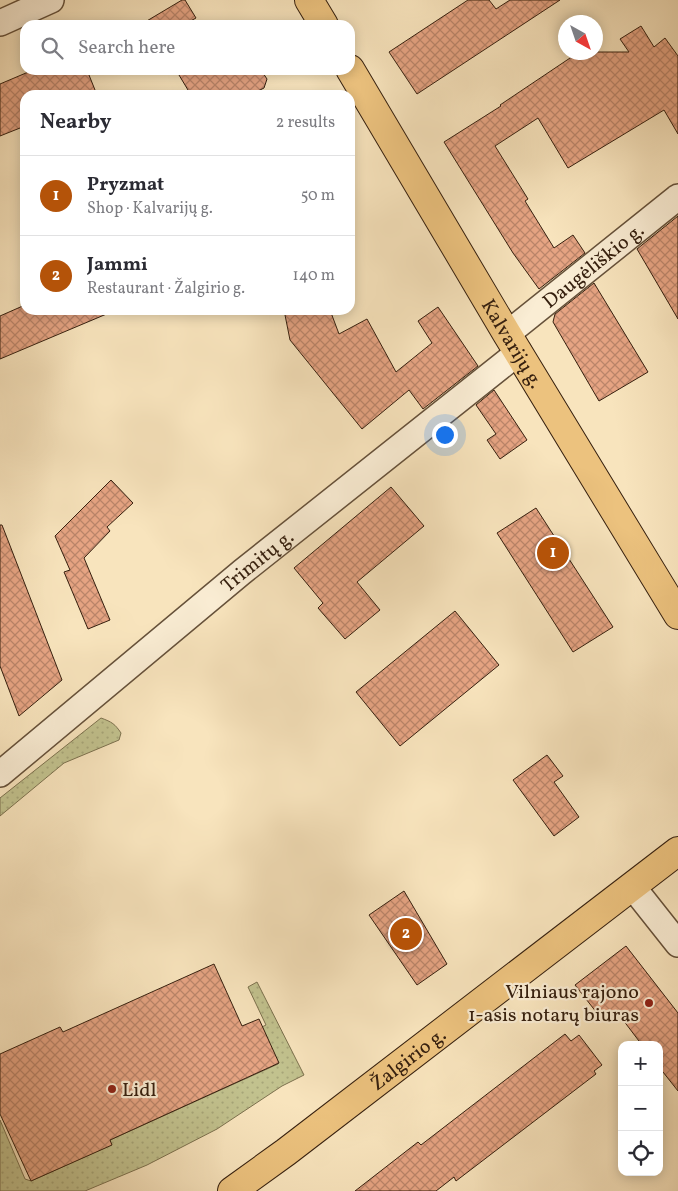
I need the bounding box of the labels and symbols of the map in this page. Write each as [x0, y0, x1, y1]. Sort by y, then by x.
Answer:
north arrow [558, 15, 603, 60]
street label: Daugėliškio g. [537, 217, 651, 316]
street label: Kalvarijų g. [473, 294, 549, 394]
your location [432, 422, 458, 448]
street label: Trimitų g. [216, 524, 300, 600]
pin: 1 [537, 534, 569, 572]
pin: 2 [390, 915, 422, 953]
place label: Vilniaus rajono 1-asis notarų biuras [468, 979, 639, 1030]
marker: Vilniaus rajono 1-asis notarų biuras [643, 997, 655, 1009]
street label: Žalgirio g. [365, 1022, 453, 1098]
place label: Lidl [122, 1077, 156, 1105]
marker: Lidl [106, 1083, 118, 1095]

